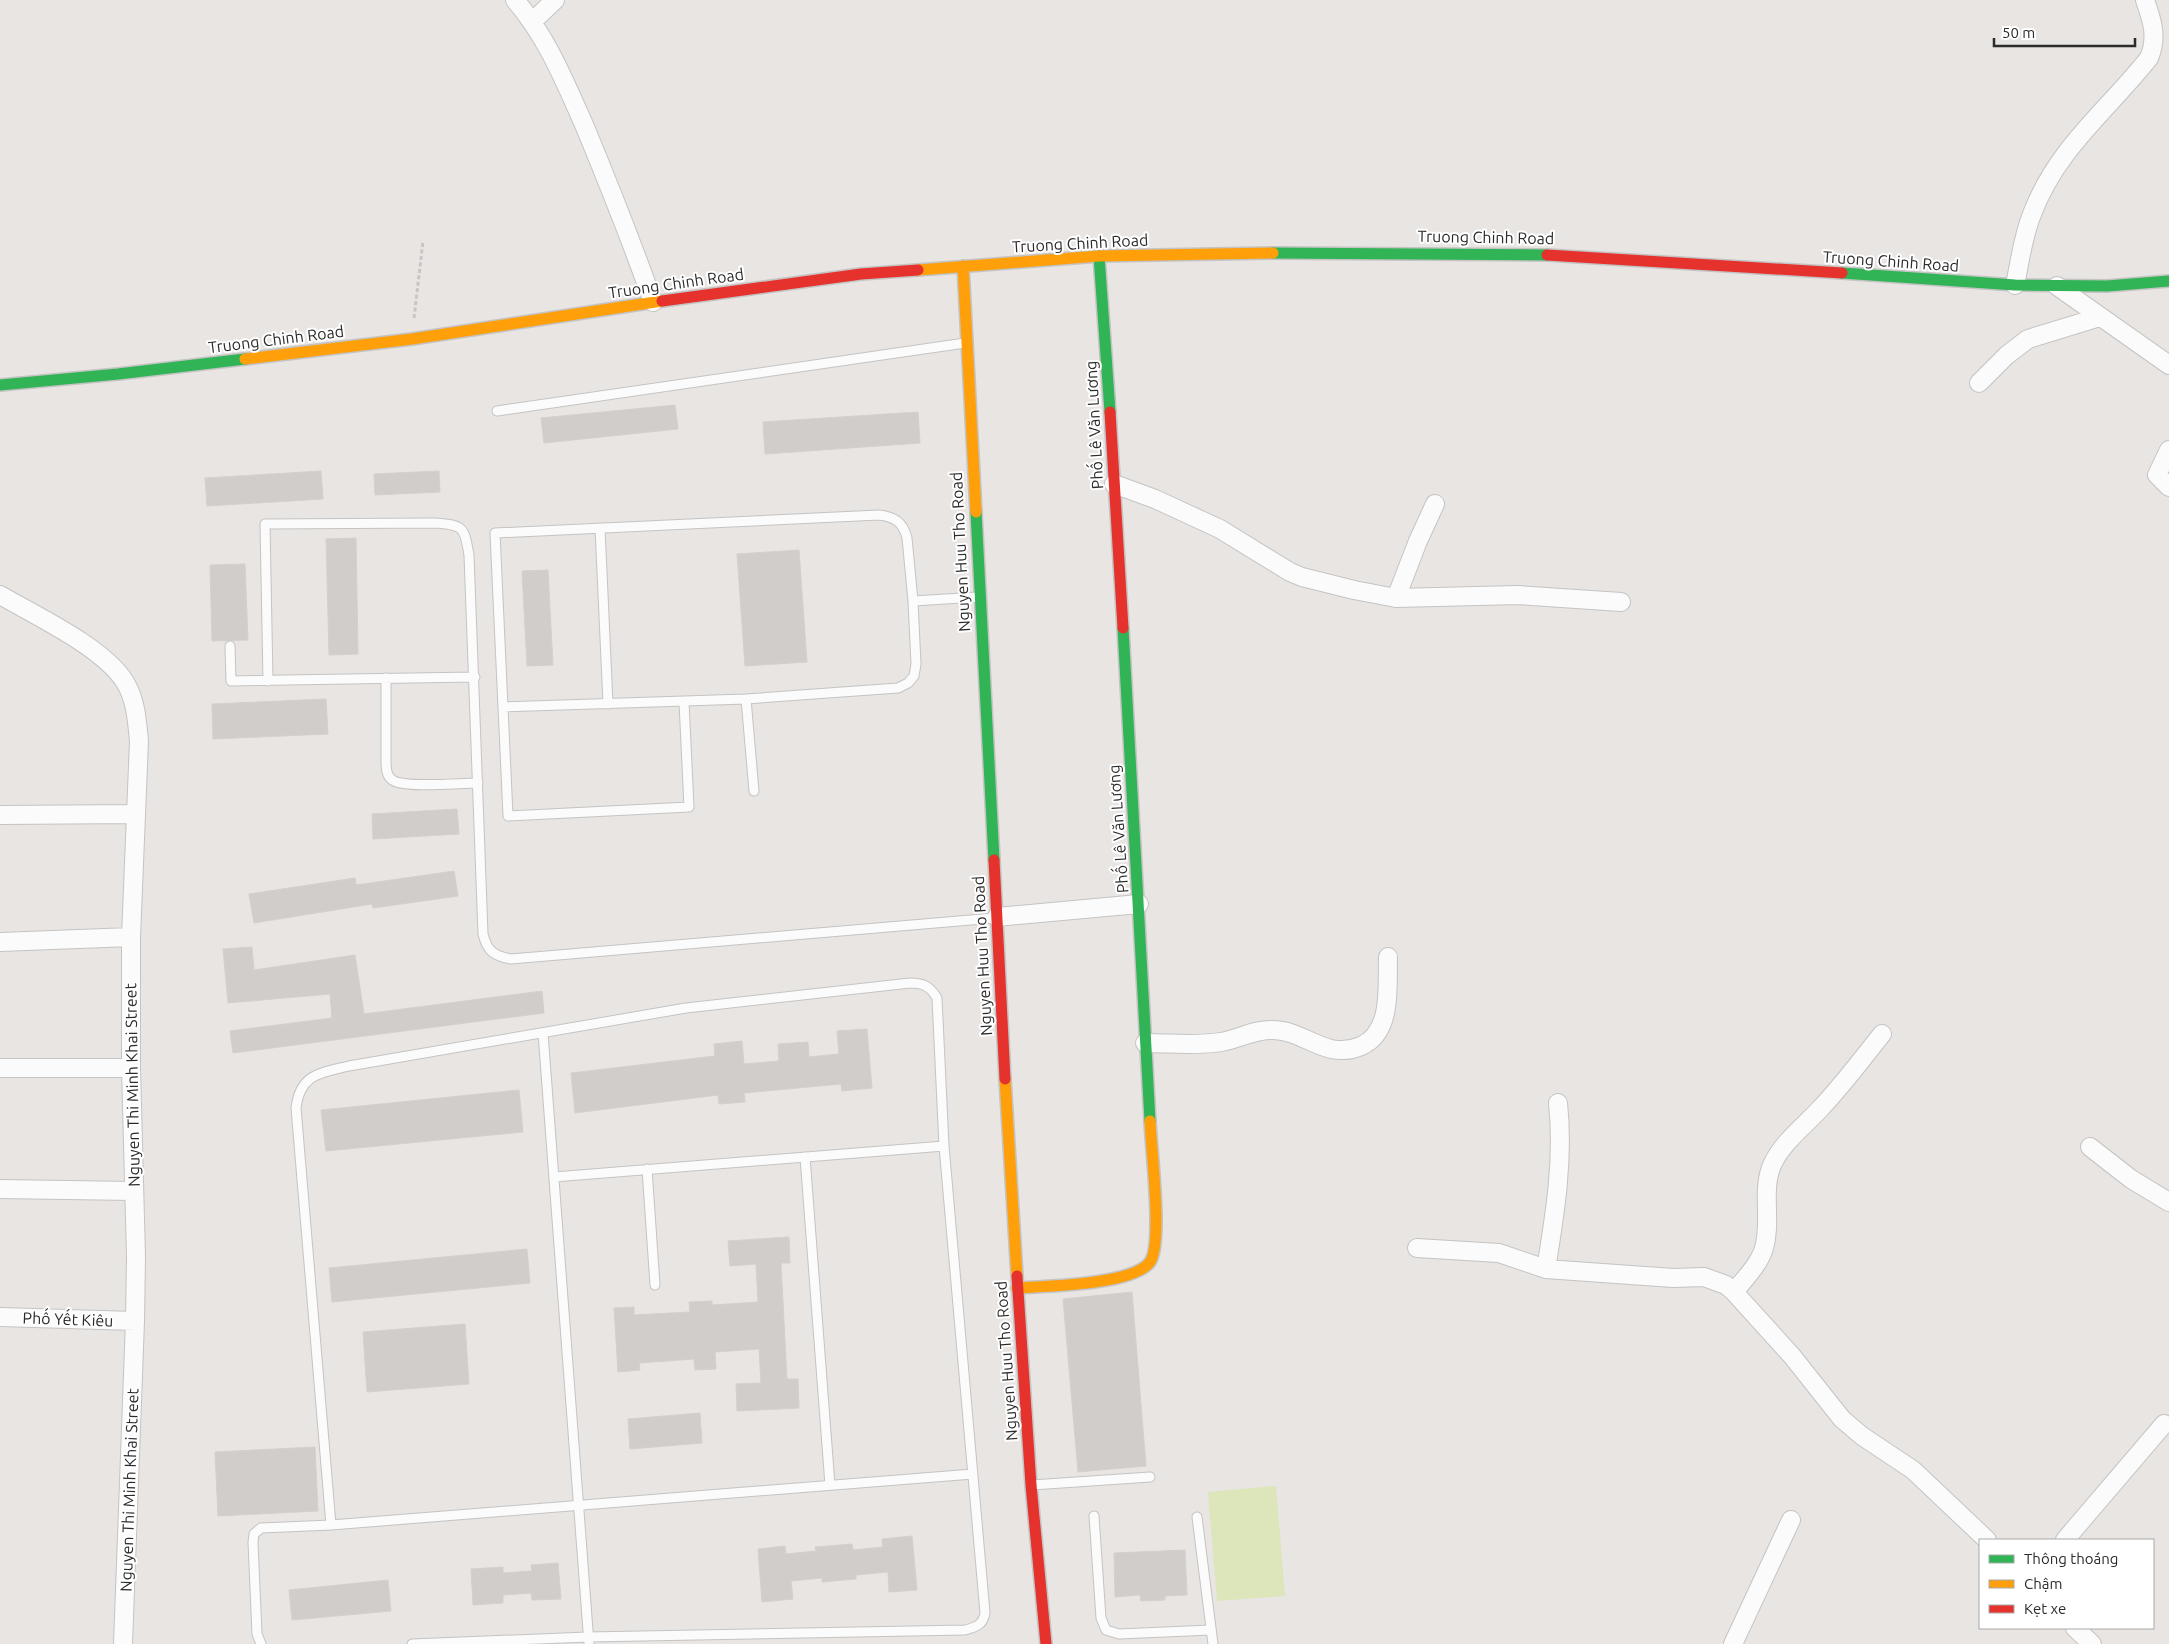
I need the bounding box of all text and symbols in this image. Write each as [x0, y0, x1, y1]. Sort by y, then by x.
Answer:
scale bar [1994, 15, 2135, 47]
text: 50 m [2002, 24, 2035, 41]
street label: Truong Chinh Road [1418, 227, 1554, 247]
street label: Truong Chinh Road [1011, 230, 1149, 256]
street label: Truong Chinh Road [1822, 247, 1960, 275]
street label: Truong Chinh Road [607, 265, 745, 301]
street label: Truong Chinh Road [207, 322, 345, 356]
street label: Phố Lê Văn Lương [1079, 360, 1106, 490]
street label: Nguyen Huu Tho Road [947, 472, 973, 632]
street label: Phố Lê Văn Lương [1102, 764, 1131, 894]
street label: Nguyen Huu Tho Road [969, 876, 995, 1036]
street label: Nguyen Thi Minh Khai Street [121, 982, 143, 1187]
street label: Nguyen Huu Tho Road [991, 1281, 1021, 1441]
street label: Phố Yết Kiêu [22, 1305, 114, 1330]
street label: Nguyen Thi Minh Khai Street [116, 1387, 142, 1592]
legend [1979, 1539, 2154, 1629]
text: Thông thoáng [2024, 1550, 2118, 1567]
text: Chậm [2024, 1575, 2062, 1592]
text: Kẹt xe [2024, 1600, 2066, 1617]

